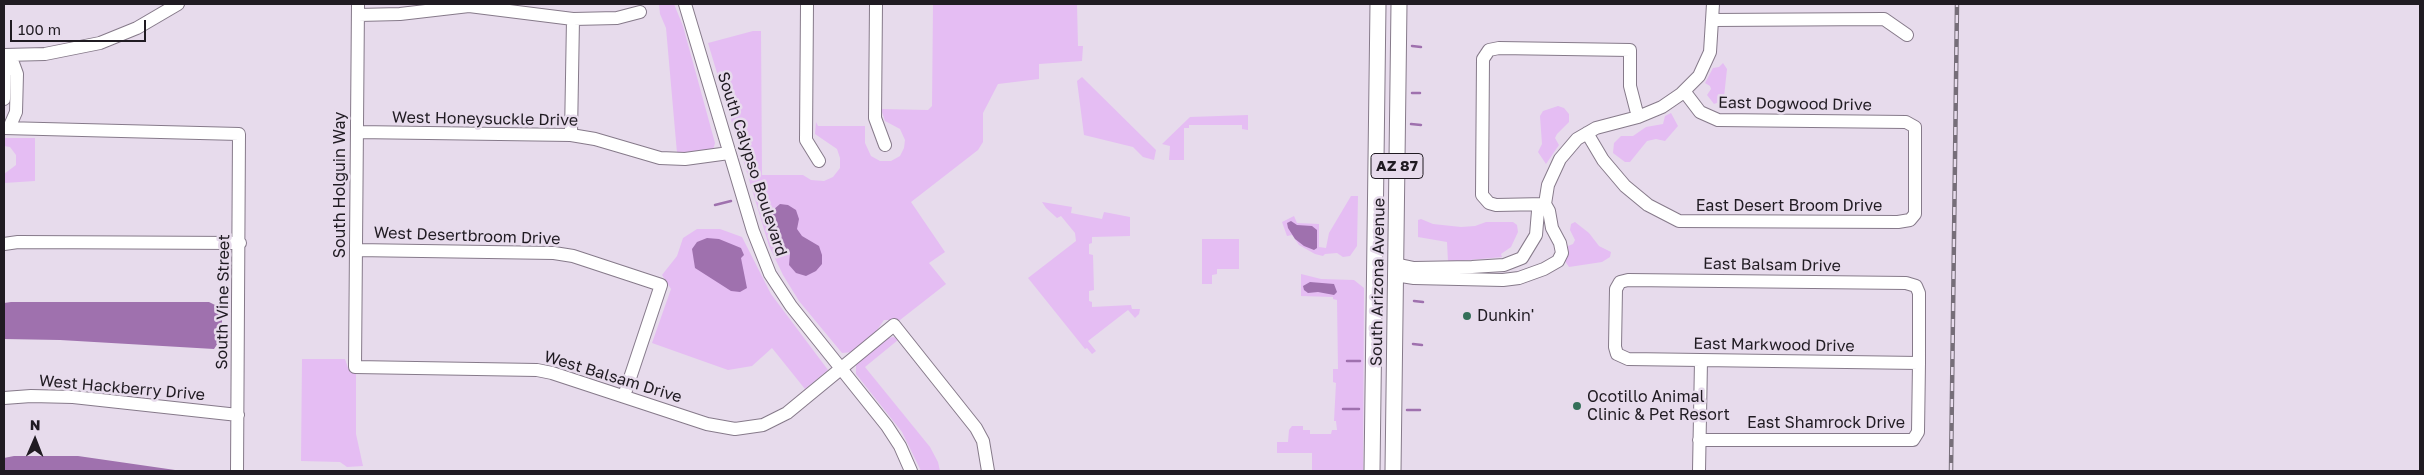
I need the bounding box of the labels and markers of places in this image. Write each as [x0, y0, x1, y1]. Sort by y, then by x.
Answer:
place label: Dunkin' [1477, 306, 1534, 326]
marker: Dunkin' [1461, 310, 1473, 322]
place label: Ocotillo Animal Clinic & Pet Resort [1587, 387, 1730, 425]
marker: Ocotillo Animal Clinic & Pet Resort [1571, 400, 1583, 412]

